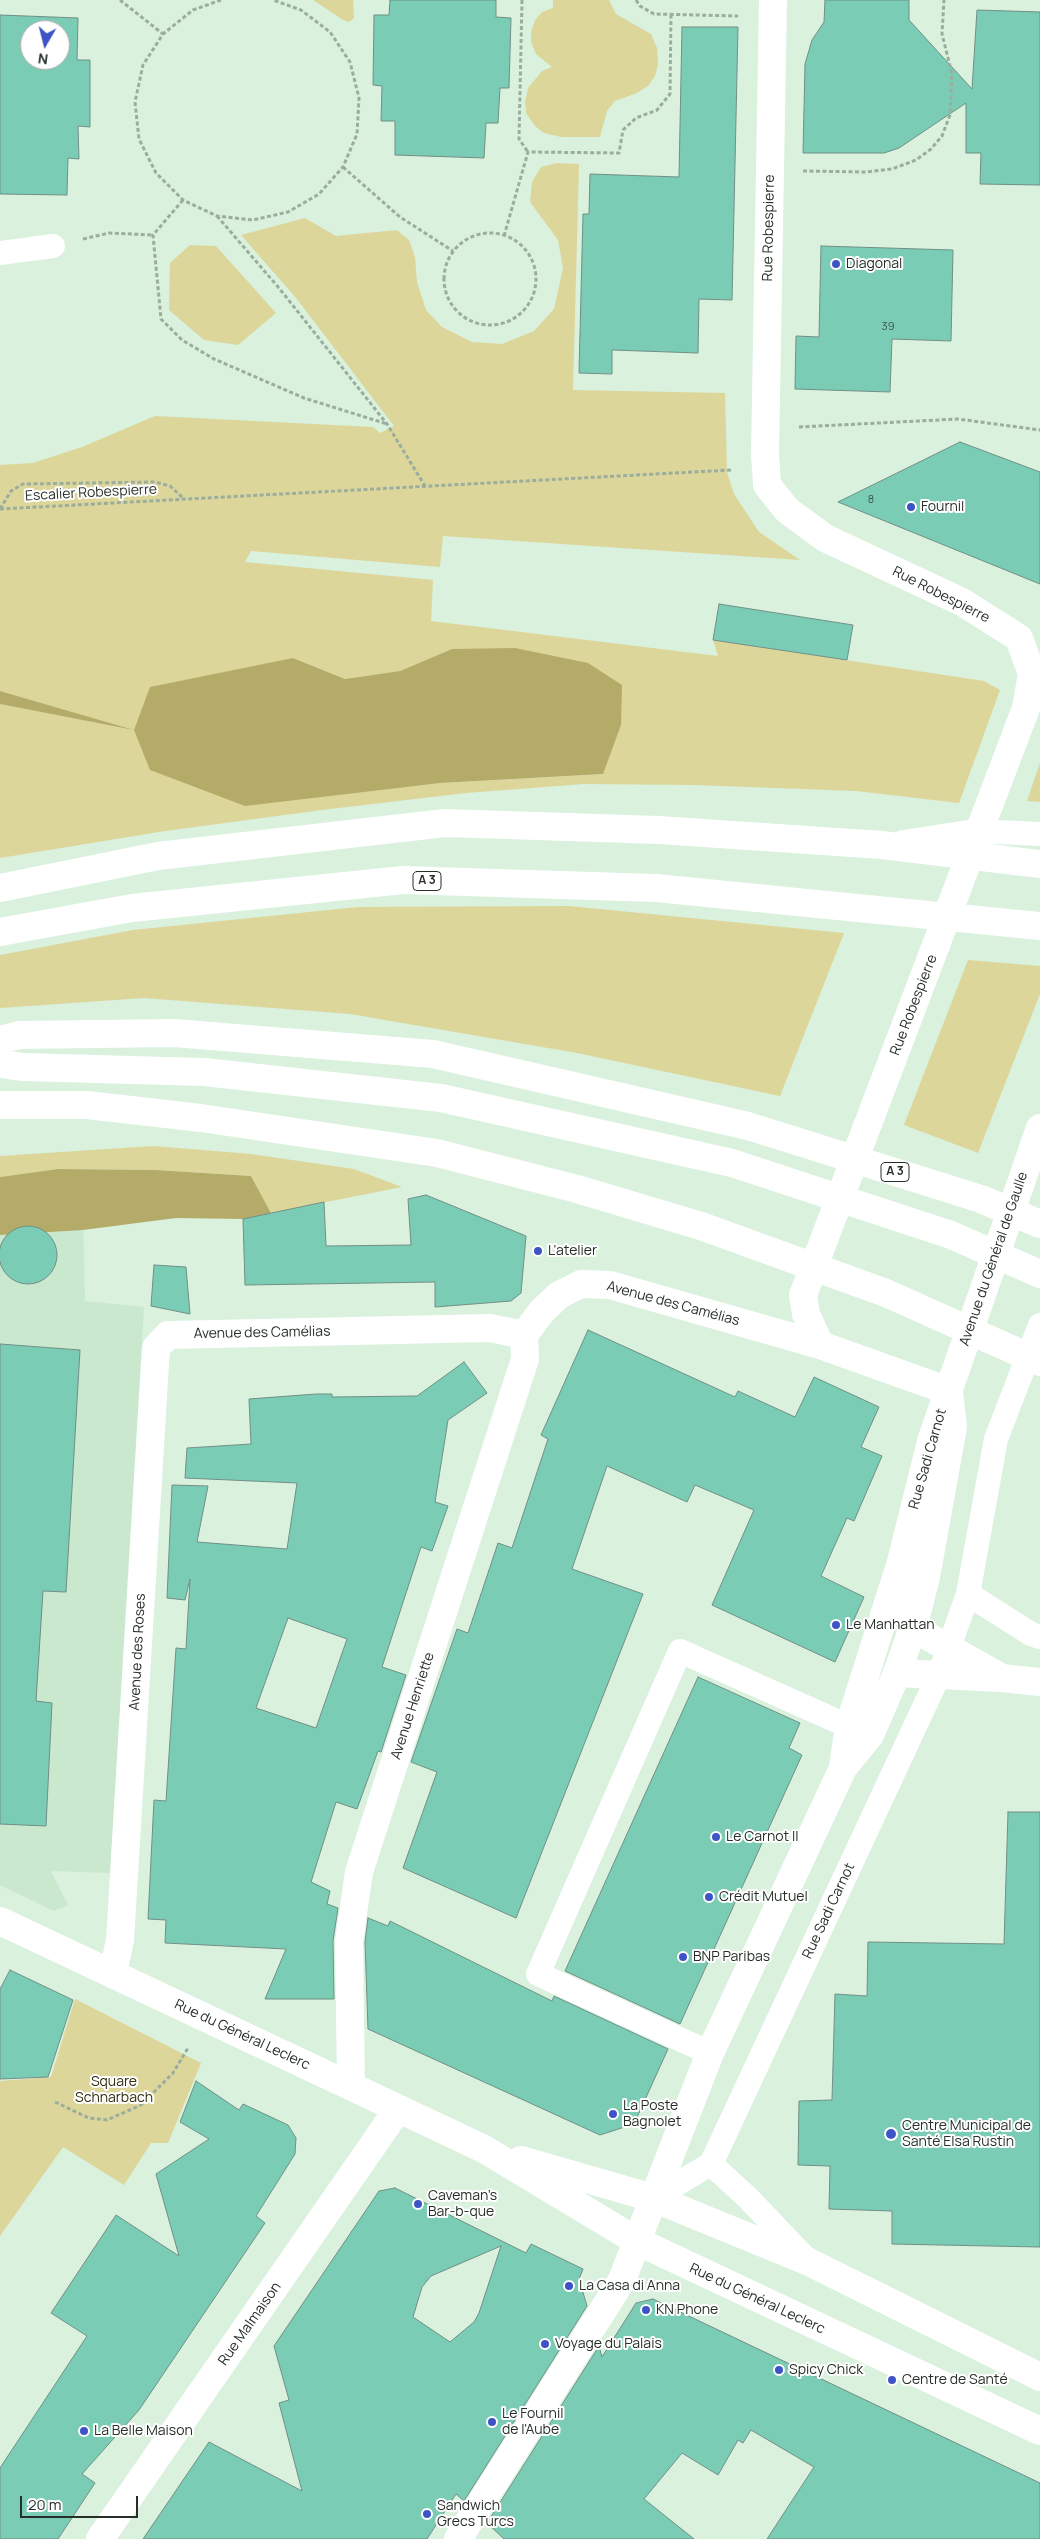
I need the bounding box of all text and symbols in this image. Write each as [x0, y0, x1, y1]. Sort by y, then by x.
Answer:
north arrow [20, 20, 70, 70]
text: N [37, 49, 49, 69]
street label: Rue Robespierre [760, 174, 778, 282]
place label: Diagonal [846, 256, 902, 272]
marker: Diagonal [830, 258, 842, 270]
house number: 39 [882, 320, 894, 334]
street label: Escalier Robespierre [25, 481, 157, 505]
house number: 8 [868, 493, 874, 507]
place label: Fournil [921, 499, 964, 515]
marker: Fournil [905, 501, 917, 513]
street label: Rue Robespierre [890, 563, 992, 627]
road number: A 3 [413, 871, 441, 890]
street label: Rue Robespierre [887, 952, 941, 1058]
road number: A 3 [881, 1162, 909, 1182]
street label: Avenue du Général de Gaulle [956, 1170, 1032, 1348]
place label: L'atelier [548, 1243, 597, 1259]
marker: L'atelier [532, 1245, 544, 1257]
street label: Avenue des Camélias [605, 1278, 741, 1330]
street label: Avenue des Camélias [193, 1323, 331, 1343]
street label: Rue Sadi Carnot [906, 1407, 950, 1511]
street label: Avenue des Roses [127, 1593, 149, 1711]
place label: Le Manhattan [846, 1617, 935, 1633]
marker: Le Manhattan [830, 1619, 842, 1631]
street label: Avenue Henriette [388, 1650, 438, 1762]
place label: Le Carnot II [726, 1829, 798, 1845]
marker: Le Carnot II [710, 1831, 722, 1843]
street label: Rue Sadi Carnot [799, 1860, 859, 1962]
place label: Crédit Mutuel [719, 1889, 808, 1905]
marker: Crédit Mutuel [703, 1891, 715, 1903]
place label: BNP Paribas [693, 1949, 770, 1965]
marker: BNP Paribas [677, 1951, 689, 1963]
street label: Rue du Général Leclerc [172, 1996, 312, 2074]
park label: Square Schnarbach [75, 2074, 153, 2106]
place label: La Poste Bagnolet [623, 2098, 681, 2130]
marker: La Poste Bagnolet [607, 2108, 619, 2120]
place label: Centre Municipal de Santé Elsa Rustin [902, 2118, 1031, 2150]
marker: Centre Municipal de Santé Elsa Rustin [884, 2127, 898, 2141]
place label: Caveman’s Bar-b-que [428, 2188, 497, 2220]
marker: Caveman’s Bar-b-que [412, 2198, 424, 2210]
street label: Rue du Général Leclerc [687, 2260, 827, 2338]
place label: La Casa di Anna [579, 2278, 680, 2294]
street label: Rue Malmaison [215, 2279, 285, 2369]
marker: La Casa di Anna [563, 2280, 575, 2292]
place label: KN Phone [656, 2302, 718, 2318]
marker: KN Phone [640, 2304, 652, 2316]
place label: Voyage du Palais [555, 2336, 662, 2352]
marker: Voyage du Palais [539, 2338, 551, 2350]
place label: Spicy Chick [789, 2362, 863, 2378]
marker: Spicy Chick [773, 2364, 785, 2376]
place label: Centre de Santé [902, 2372, 1008, 2388]
marker: Centre de Santé [886, 2374, 898, 2386]
place label: Le Fournil de l'Aube [502, 2406, 563, 2438]
marker: Le Fournil de l'Aube [486, 2416, 498, 2428]
place label: La Belle Maison [94, 2423, 193, 2439]
marker: La Belle Maison [78, 2425, 90, 2437]
scale bar [22, 2486, 140, 2518]
text: 20 m [28, 2494, 61, 2515]
place label: Sandwich Grecs Turcs [437, 2498, 514, 2530]
marker: Sandwich Grecs Turcs [421, 2508, 433, 2520]

